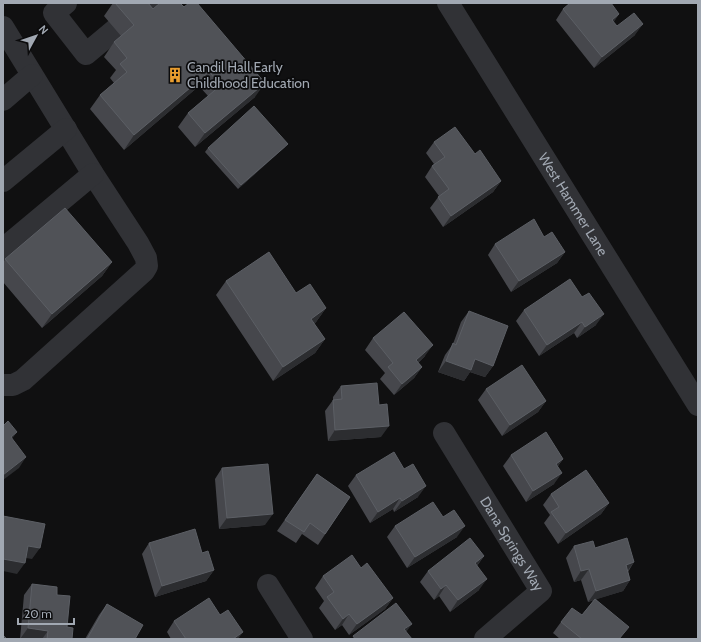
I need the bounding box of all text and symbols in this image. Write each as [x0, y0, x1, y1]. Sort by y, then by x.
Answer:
north arrow [16, 16, 56, 56]
text: N [36, 22, 52, 37]
place label: Candil Hall Early Childhood Education [187, 58, 310, 92]
building icon: Candil Hall Early Childhood Education [166, 66, 184, 84]
street label: West Hammer Lane [534, 149, 612, 259]
street label: Dana Springs Way [476, 493, 548, 594]
scale bar [18, 600, 74, 626]
text: 20 m [24, 606, 52, 621]

